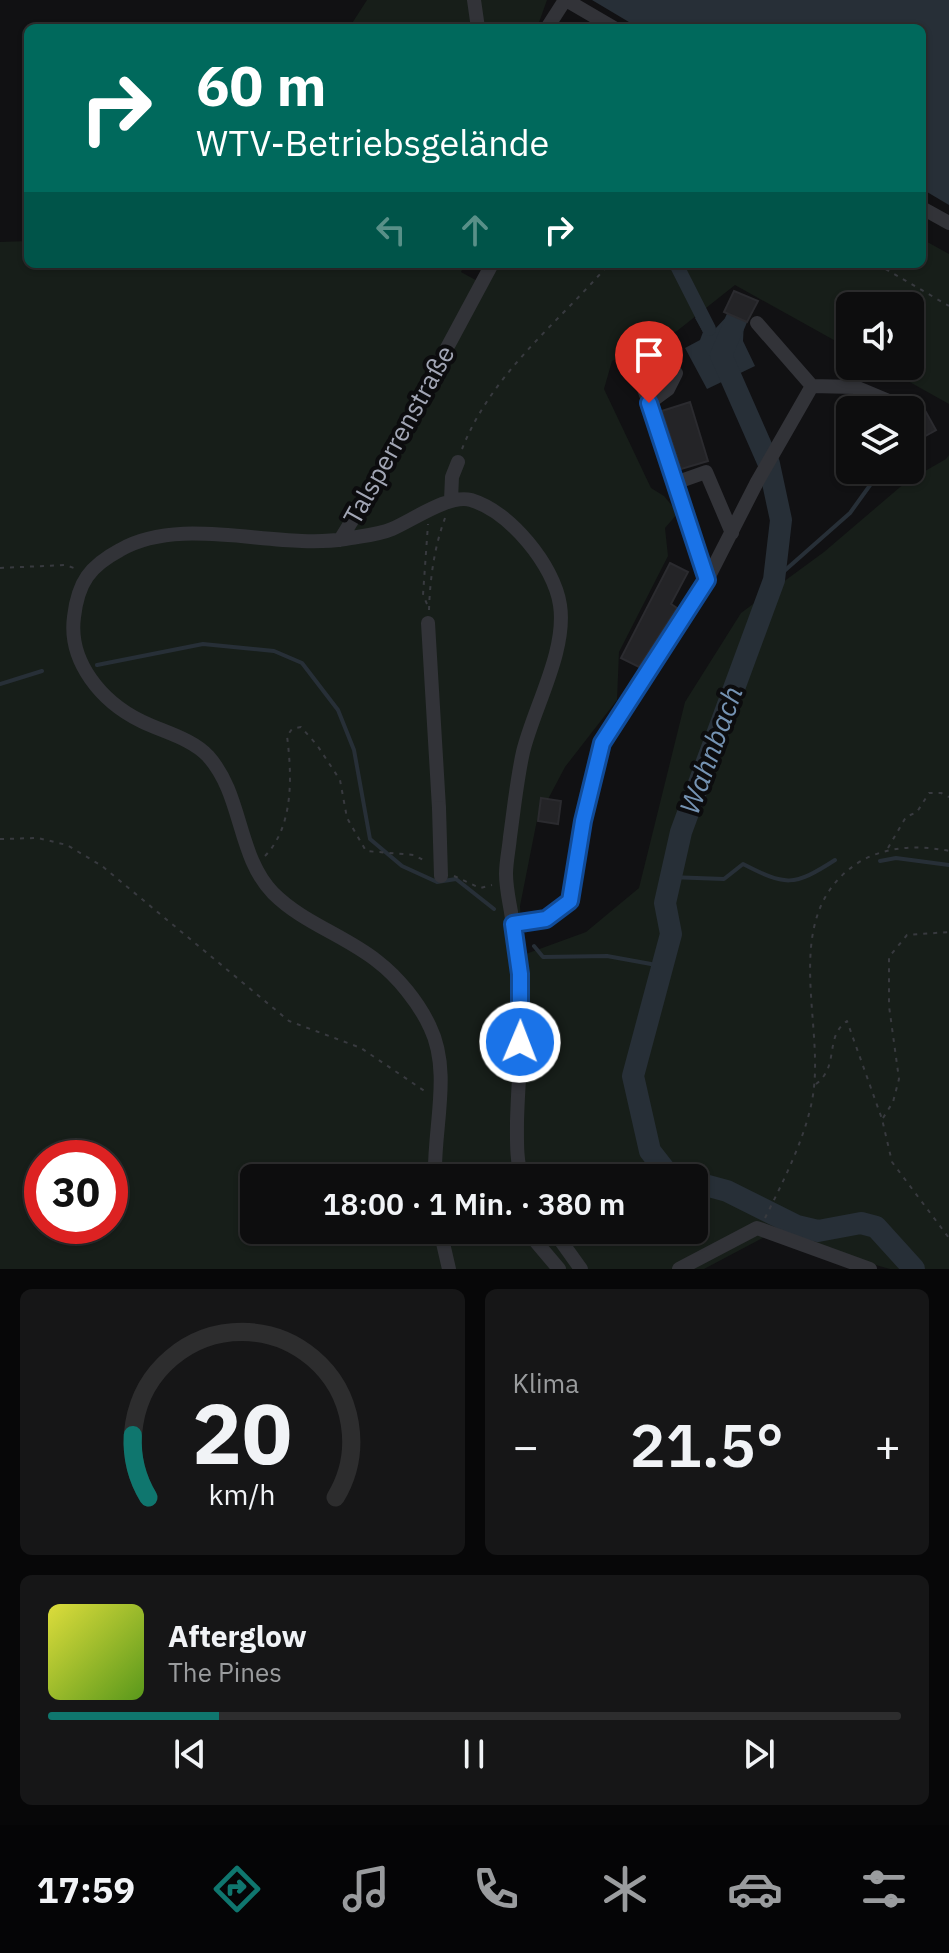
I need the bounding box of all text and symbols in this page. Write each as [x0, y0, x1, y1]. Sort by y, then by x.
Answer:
text: 60 m [196, 49, 326, 121]
icon: right [64, 56, 168, 160]
text: WTV-Betriebsgelände [196, 119, 549, 166]
icon: left [369, 208, 413, 252]
icon: ahead [453, 208, 497, 252]
icon: right [537, 208, 581, 252]
map controls [836, 292, 924, 484]
button: sound [836, 292, 924, 380]
pin [615, 321, 683, 403]
icon: arrive [627, 333, 671, 377]
street label: Talsperrenstraße [335, 339, 461, 530]
button: layers [836, 396, 924, 484]
water label: Wahnbach [670, 681, 751, 819]
position arrow [478, 1000, 562, 1084]
speed limit sign: 30 [24, 1140, 128, 1244]
text: 18:00 · 1 Min. · 380 m [323, 1184, 626, 1223]
text: Klima [513, 1366, 579, 1400]
text: 20 [192, 1379, 292, 1487]
text: 21.5° [630, 1405, 784, 1484]
text: − [513, 1417, 539, 1474]
text: + [875, 1417, 901, 1474]
text: km/h [209, 1476, 276, 1513]
text: Afterglow [168, 1616, 307, 1655]
text: The Pines [168, 1655, 282, 1689]
icon: previous [168, 1732, 212, 1776]
icon: pause [452, 1732, 496, 1776]
icon: next [737, 1732, 781, 1776]
icon: directions [209, 1861, 265, 1917]
icon: music [338, 1861, 394, 1917]
icon: phone [468, 1861, 524, 1917]
icon: climate [597, 1861, 653, 1917]
icon: car [727, 1861, 783, 1917]
icon: filters [856, 1861, 912, 1917]
text: 17:59 [37, 1866, 135, 1913]

